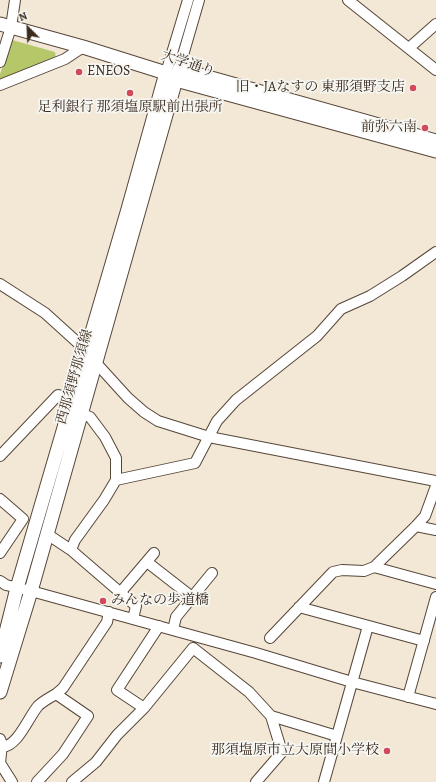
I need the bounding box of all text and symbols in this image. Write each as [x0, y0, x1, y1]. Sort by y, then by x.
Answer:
north arrow [8, 8, 48, 48]
text: N [16, 8, 30, 25]
street label: 大学通り [159, 47, 217, 81]
place label: ENEOS [87, 64, 130, 80]
marker: ENEOS [74, 67, 84, 77]
place label: 旧・JAなすの 東那須野支店 [236, 80, 405, 96]
marker: 旧・JAなすの 東那須野支店 [408, 83, 418, 93]
marker: 足利銀行 那須塩原駅前出張所 [125, 88, 135, 98]
place label: 足利銀行 那須塩原駅前出張所 [38, 100, 222, 116]
place label: 前弥六南 [361, 120, 417, 136]
marker: 前弥六南 [420, 123, 430, 133]
street label: 西那須野那須線 [53, 328, 97, 426]
place label: みんなの歩道橋 [111, 593, 209, 609]
marker: みんなの歩道橋 [98, 596, 108, 606]
place label: 那須塩原市立大原間小学校 [211, 743, 379, 759]
marker: 那須塩原市立大原間小学校 [382, 746, 392, 756]

